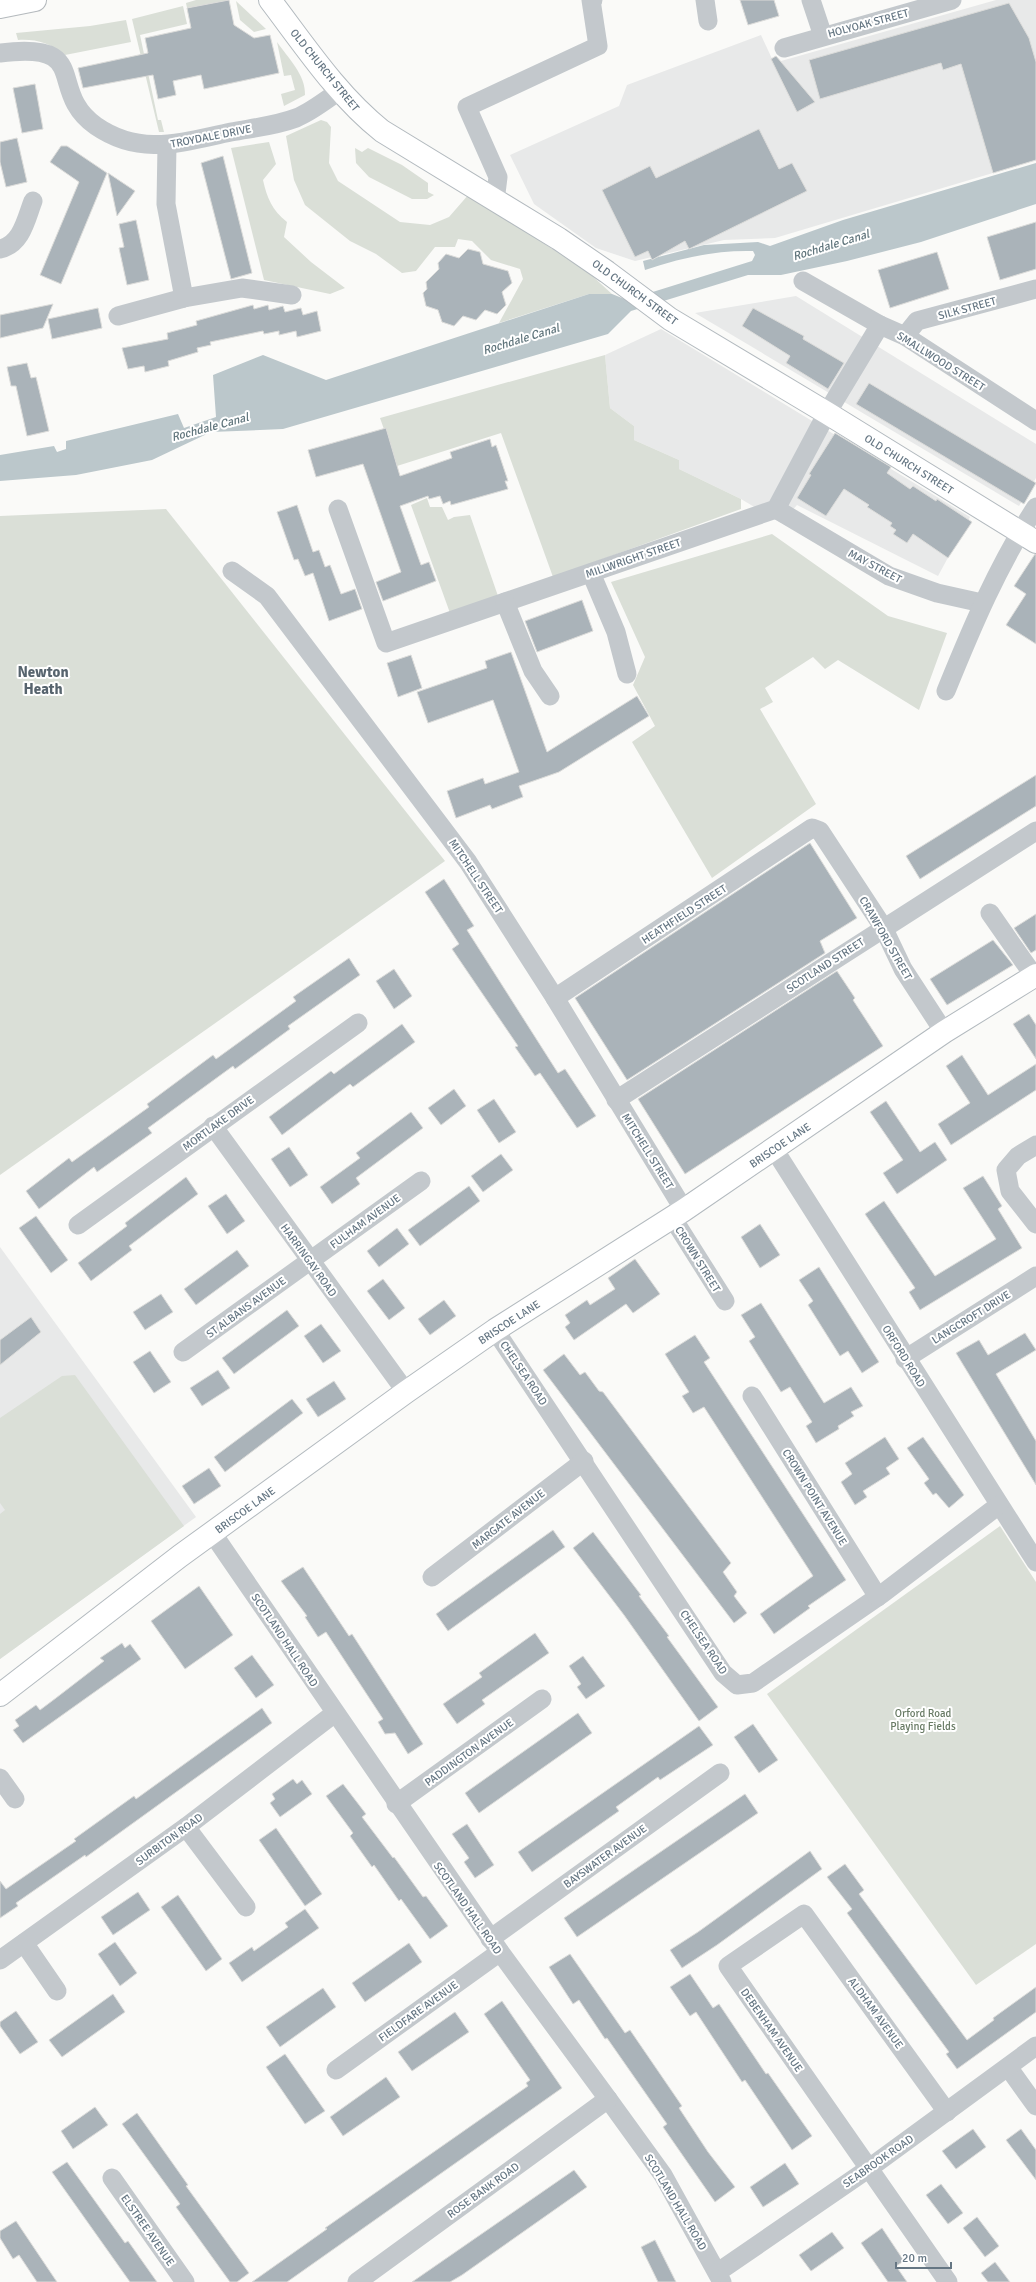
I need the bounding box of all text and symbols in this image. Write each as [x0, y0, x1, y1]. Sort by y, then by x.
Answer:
street label: HOLYOAK STREET [826, 6, 911, 41]
street label: OLD CHURCH STREET [287, 26, 362, 115]
street label: TROYDALE DRIVE [170, 122, 253, 151]
water label: Rochdale Canal [791, 226, 873, 264]
street label: OLD CHURCH STREET [589, 257, 680, 328]
street label: SILK STREET [937, 294, 998, 322]
water label: Rochdale Canal [481, 320, 563, 358]
street label: SMALLWOOD STREET [894, 329, 988, 394]
water label: Rochdale Canal [170, 410, 252, 445]
street label: OLD CHURCH STREET [862, 432, 956, 497]
street label: MILLWRIGHT STREET [584, 536, 683, 581]
street label: MAY STREET [846, 547, 904, 586]
district label: Newton Heath [17, 663, 69, 698]
street label: MITCHELL STREET [446, 837, 506, 916]
street label: HEATHFIELD STREET [639, 882, 730, 947]
street label: CRAWFORD STREET [856, 894, 915, 983]
street label: SCOTLAND STREET [784, 935, 867, 995]
street label: MORTLAKE DRIVE [180, 1093, 257, 1154]
street label: MITCHELL STREET [619, 1111, 676, 1192]
street label: BRISCOE LANE [747, 1120, 813, 1171]
street label: FULHAM AVENUE [328, 1191, 403, 1251]
street label: HARRINGAY ROAD [278, 1221, 339, 1299]
street label: CROWN STREET [672, 1224, 723, 1295]
street label: ST ALBANS AVENUE [204, 1274, 289, 1341]
street label: LANGCROFT DRIVE [930, 1288, 1013, 1347]
street label: BRISCOE LANE [476, 1298, 543, 1347]
street label: ORFORD ROAD [879, 1323, 928, 1390]
street label: CHELSEA ROAD [497, 1339, 550, 1408]
street label: CROWN POINT AVENUE [780, 1447, 850, 1548]
street label: BRISCOE LANE [213, 1484, 278, 1537]
street label: MARGATE AVENUE [469, 1487, 547, 1552]
street label: SCOTLAND HALL ROAD [249, 1591, 321, 1689]
street label: CHELSEA ROAD [677, 1608, 730, 1677]
park label: Orford Road Playing Fields [890, 1707, 956, 1733]
street label: PADDINGTON AVENUE [422, 1716, 516, 1789]
street label: SURBITON ROAD [133, 1811, 205, 1868]
street label: BAYSWATER AVENUE [561, 1822, 649, 1891]
street label: SCOTLAND HALL ROAD [431, 1860, 504, 1957]
street label: ALDHAM AVENUE [845, 1975, 906, 2051]
street label: FIELDFARE AVENUE [376, 1978, 460, 2045]
street label: DEBENHAM AVENUE [738, 1986, 805, 2075]
street label: SEABROOK ROAD [841, 2132, 916, 2191]
street label: SCOTLAND HALL ROAD [642, 2152, 709, 2253]
street label: ROSE BANK ROAD [445, 2160, 522, 2221]
street label: ELSTREE AVENUE [118, 2192, 177, 2269]
scale bar [896, 2244, 951, 2270]
text: 20 m [902, 2251, 927, 2266]

